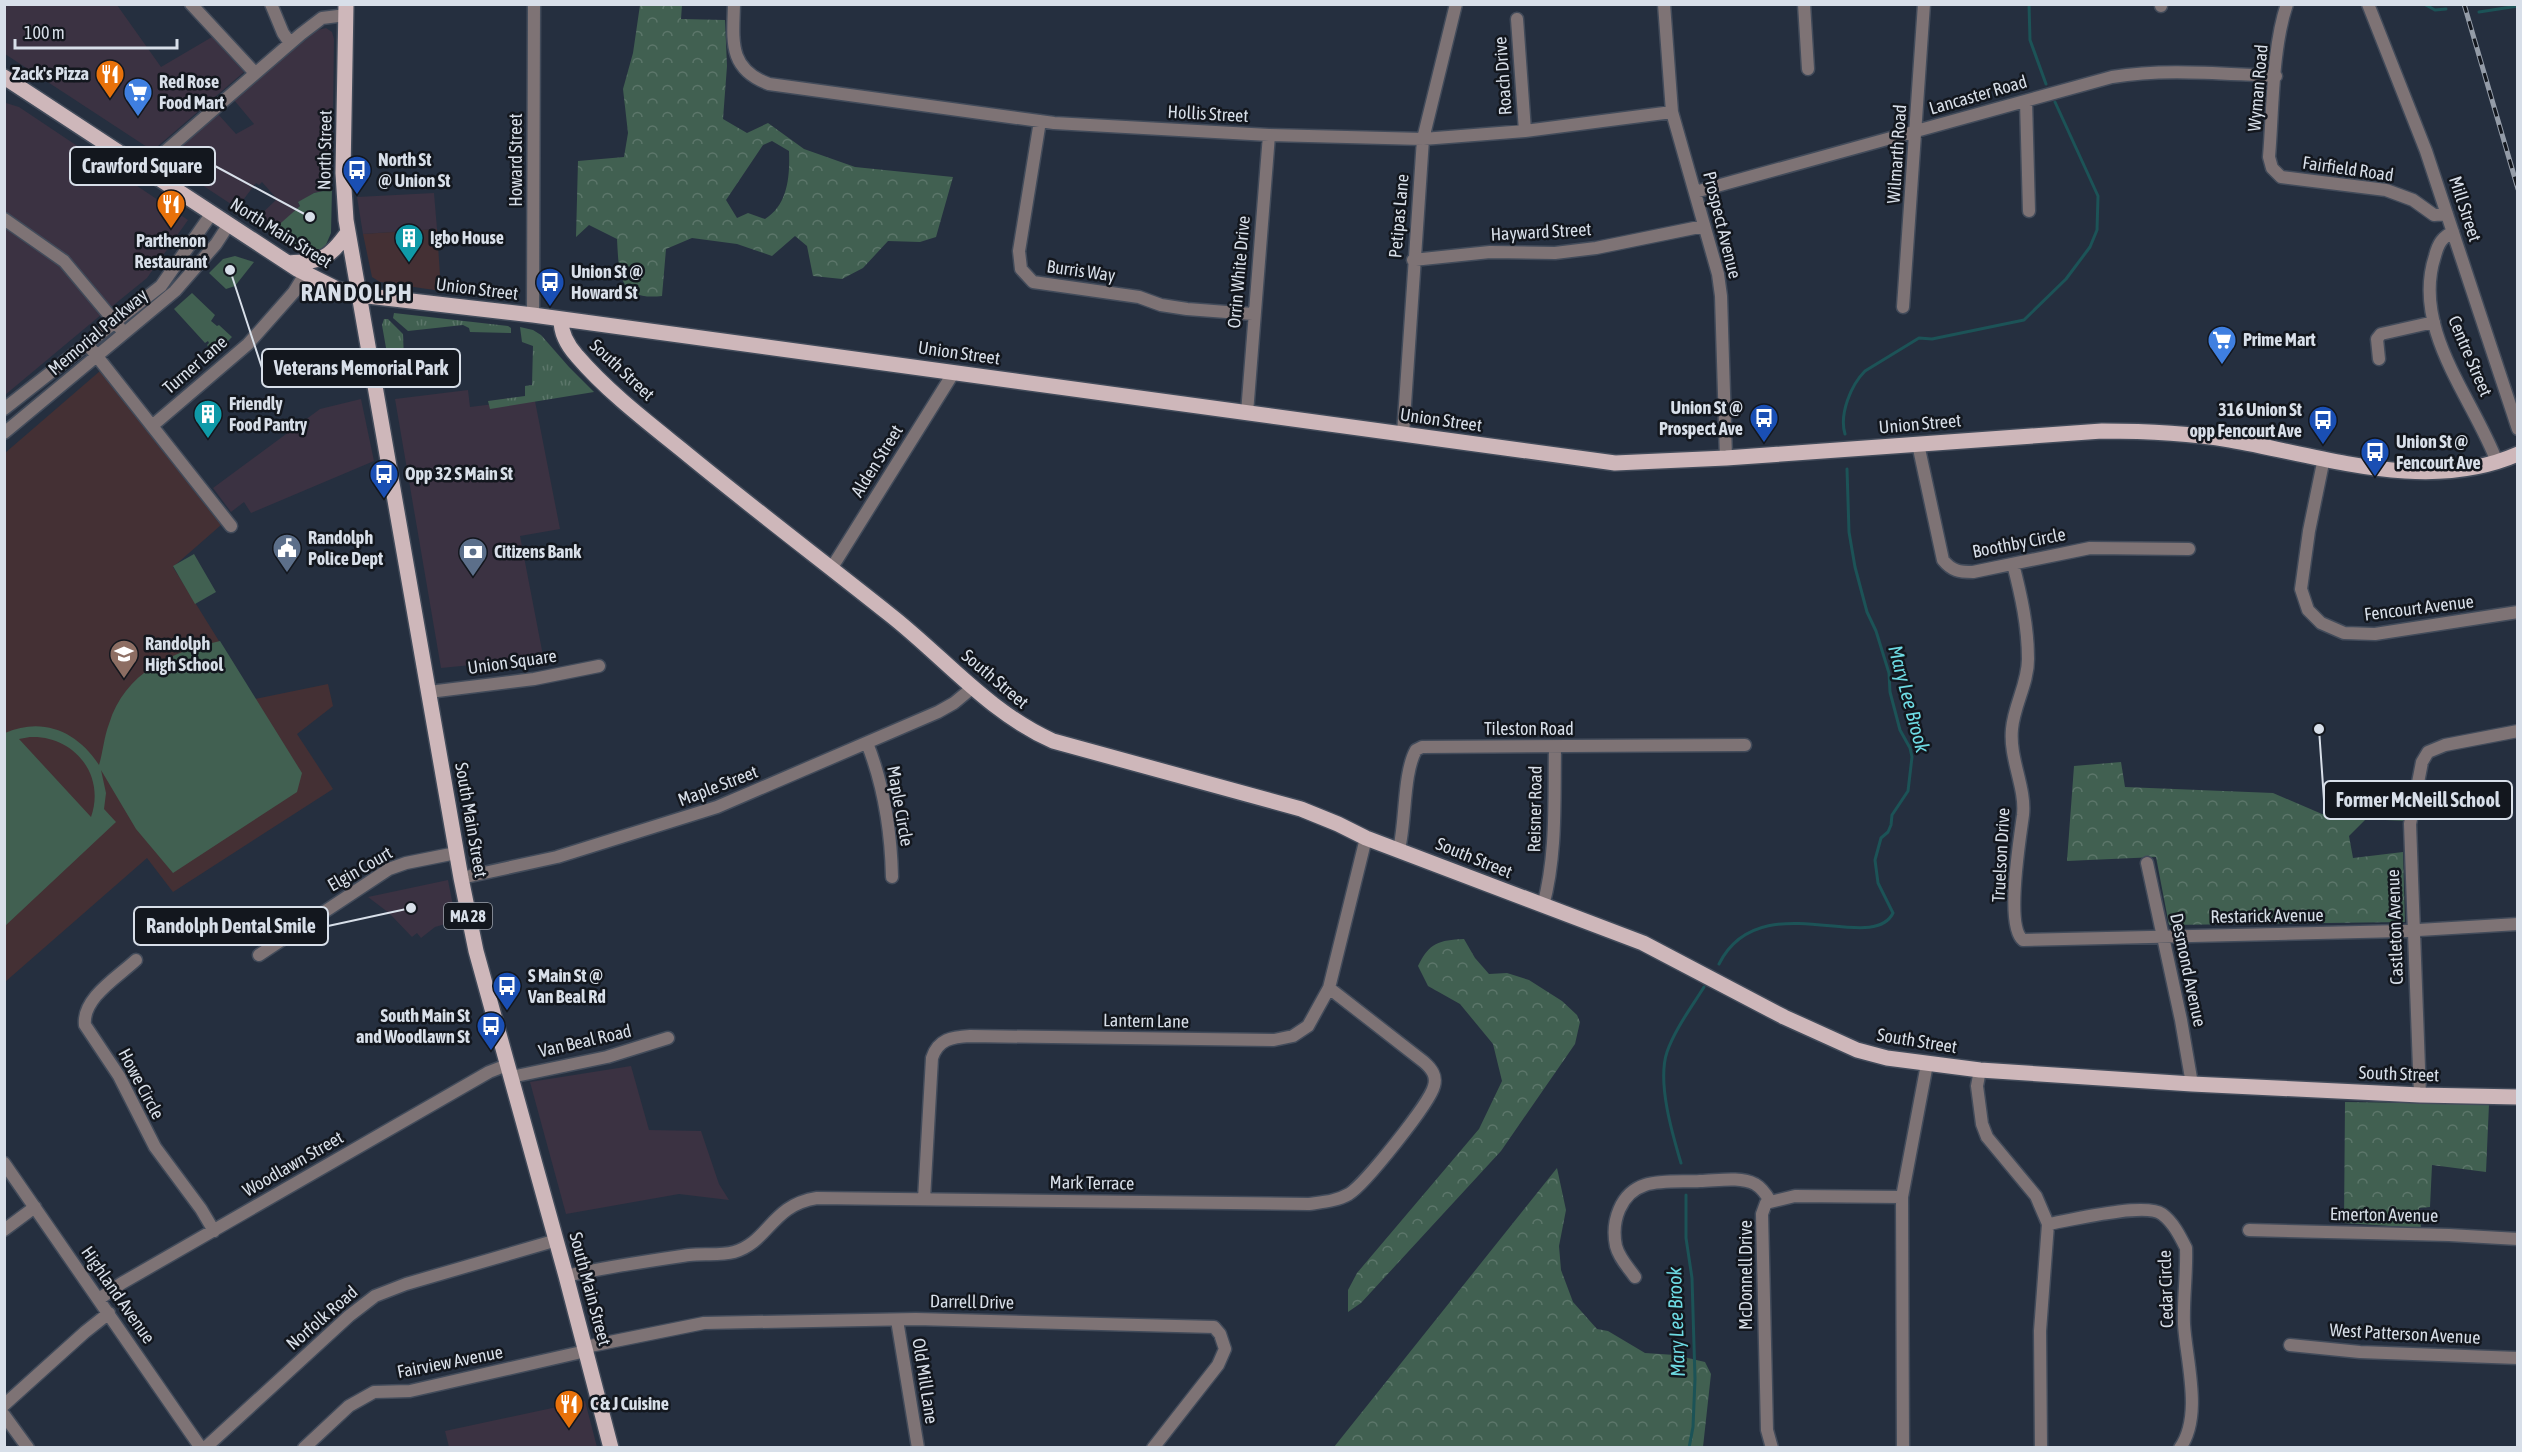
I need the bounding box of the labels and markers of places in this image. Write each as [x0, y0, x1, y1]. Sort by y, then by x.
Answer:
restaurant icon: Zack's Pizza [94, 58, 126, 100]
place label: Zack's Pizza [12, 63, 89, 84]
place label: Red Rose Food Mart [159, 71, 225, 113]
supermarket icon: Red Rose Food Mart [122, 76, 154, 118]
callout: Crawford Square [70, 147, 215, 185]
place label: North St @ Union St [378, 149, 451, 191]
bus stop icon: North St @ Union St [341, 154, 373, 196]
restaurant icon: Parthenon Restaurant [155, 188, 187, 230]
building icon: Igbo House [393, 222, 425, 264]
place label: Igbo House [430, 227, 504, 248]
place label: Parthenon Restaurant [134, 230, 208, 272]
place label: Union St @ Howard St [571, 261, 643, 303]
bus stop icon: Union St @ Howard St [534, 266, 566, 308]
supermarket icon: Prime Mart [2206, 324, 2238, 366]
place label: Prime Mart [2243, 329, 2316, 350]
callout: Veterans Memorial Park [262, 349, 460, 387]
place label: Friendly Food Pantry [229, 393, 308, 435]
place label: Union St @ Prospect Ave [1659, 397, 1743, 439]
building icon: Friendly Food Pantry [192, 398, 224, 440]
place label: 316 Union St opp Fencourt Ave [2189, 399, 2303, 441]
bus stop icon: Union St @ Prospect Ave [1748, 402, 1780, 444]
bus stop icon: 316 Union St opp Fencourt Ave [2307, 404, 2339, 446]
place label: Union St @ Fencourt Ave [2396, 431, 2481, 473]
bus stop icon: Union St @ Fencourt Ave [2359, 436, 2391, 478]
bus stop icon: Opp 32 S Main St [368, 458, 400, 500]
place label: Opp 32 S Main St [405, 463, 514, 484]
place label: Randolph Police Dept [308, 527, 384, 569]
public building icon: Randolph Police Dept [271, 532, 303, 574]
bank icon: Citizens Bank [457, 536, 489, 578]
place label: Citizens Bank [494, 541, 582, 562]
place label: Randolph High School [145, 633, 223, 675]
school or university icon: Randolph High School [108, 638, 140, 680]
callout: Former McNeill School [2324, 781, 2512, 819]
callout: Randolph Dental Smile [134, 907, 328, 945]
place label: S Main St @ Van Beal Rd [527, 965, 606, 1007]
bus stop icon: S Main St @ Van Beal Rd [491, 970, 523, 1012]
place label: South Main St and Woodlawn St [356, 1005, 471, 1047]
bus stop icon: South Main St and Woodlawn St [475, 1010, 507, 1052]
restaurant icon: C & J Cuisine [553, 1388, 585, 1430]
place label: C & J Cuisine [590, 1393, 669, 1414]

